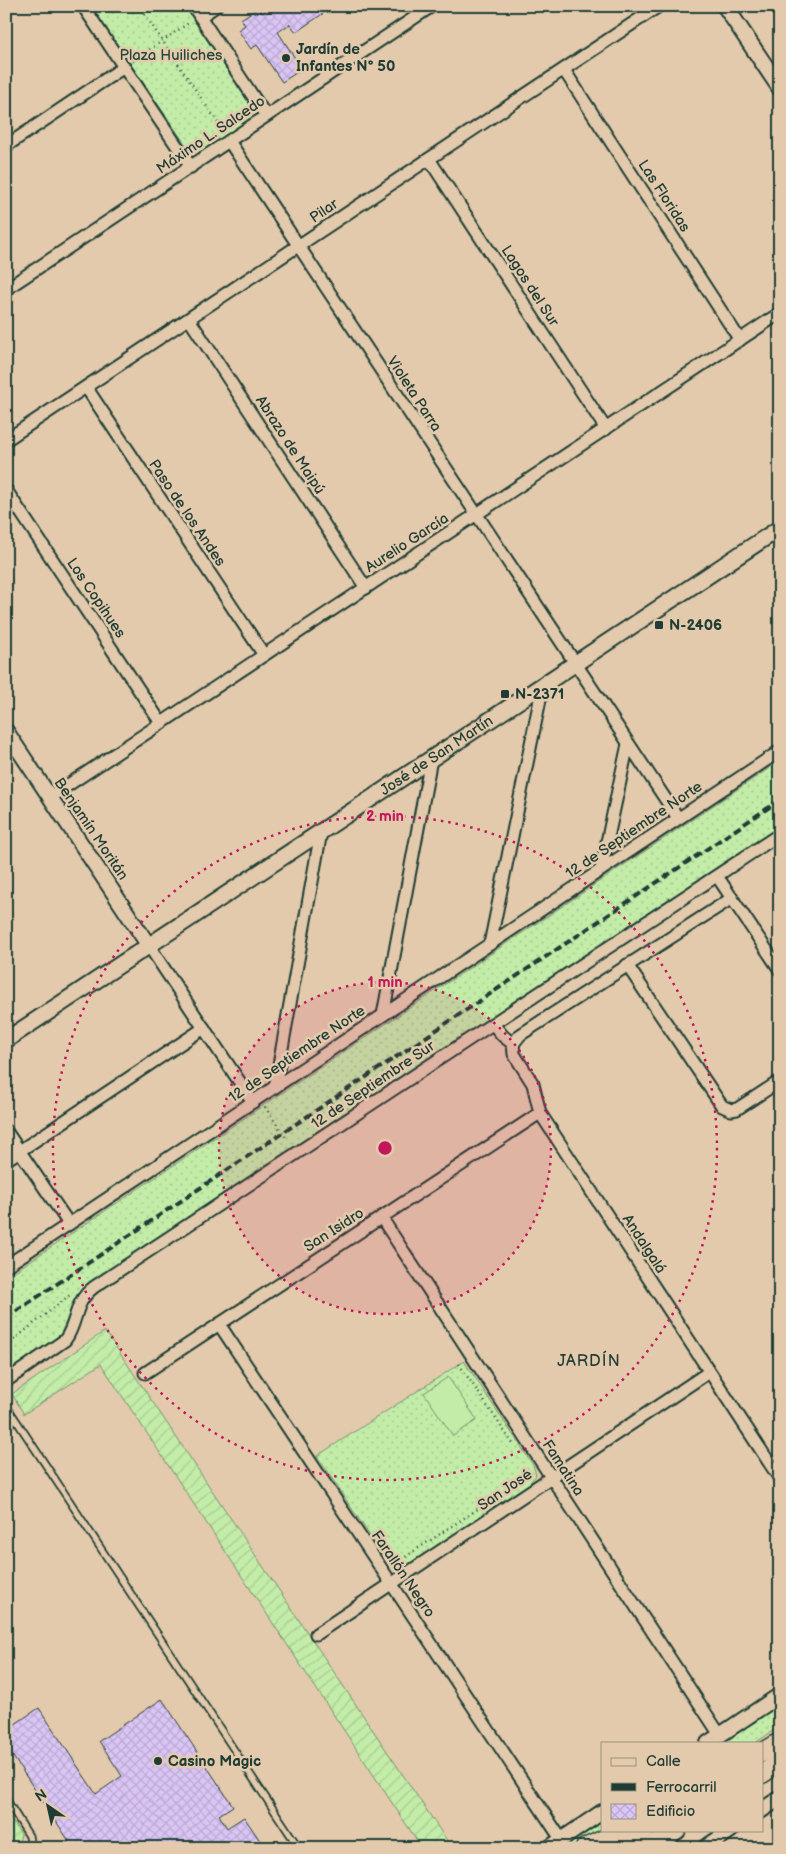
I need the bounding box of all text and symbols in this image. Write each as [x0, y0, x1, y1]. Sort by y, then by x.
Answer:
place label: Jardín de Infantes N° 50 [296, 40, 395, 76]
park label: Plaza Huiliches [120, 46, 223, 65]
marker: Jardín de Infantes N° 50 [280, 52, 292, 64]
street label: Máximo L. Salcedo [153, 92, 269, 178]
street label: Las Floridas [634, 156, 695, 236]
street label: Pilar [306, 194, 342, 227]
street label: Lagos del Sur [497, 242, 564, 331]
street label: Violeta Parra [382, 353, 446, 435]
street label: Abrazo de Maipú [251, 392, 329, 498]
street label: Paso de los Andes [144, 456, 230, 570]
street label: Aurelio García [362, 509, 452, 577]
street label: Los Copihues [62, 554, 130, 642]
place label: N-2406 [669, 616, 722, 635]
marker: N-2406 [653, 619, 665, 631]
place label: N-2371 [515, 685, 564, 704]
marker: N-2371 [499, 688, 511, 700]
street label: José de San Martín [376, 711, 497, 800]
street label: Benjamín Moritán [50, 774, 132, 884]
street label: 12 de Septiembre Norte [562, 777, 706, 883]
text: 2 min [366, 807, 404, 826]
text: 1 min [367, 973, 403, 992]
street label: 12 de Septiembre Norte [225, 1001, 369, 1107]
street label: 12 de Septiembre Sur [308, 1036, 439, 1133]
centre of rings [376, 1139, 394, 1157]
street label: San Isidro [300, 1204, 368, 1256]
street label: Andalgalá [618, 1211, 670, 1277]
district label: JARDÍN [557, 1350, 621, 1371]
street label: Famatina [538, 1436, 588, 1500]
street label: San José [474, 1465, 536, 1515]
street label: Farallón Negro [367, 1527, 439, 1621]
legend [601, 1742, 764, 1832]
place label: Casino Magic [168, 1752, 261, 1771]
text: Calle [646, 1752, 681, 1771]
marker: Casino Magic [152, 1755, 164, 1767]
text: Ferrocarril [646, 1778, 717, 1797]
north arrow [22, 1782, 72, 1832]
text: N [32, 1786, 50, 1806]
text: Edificio [646, 1802, 695, 1821]

